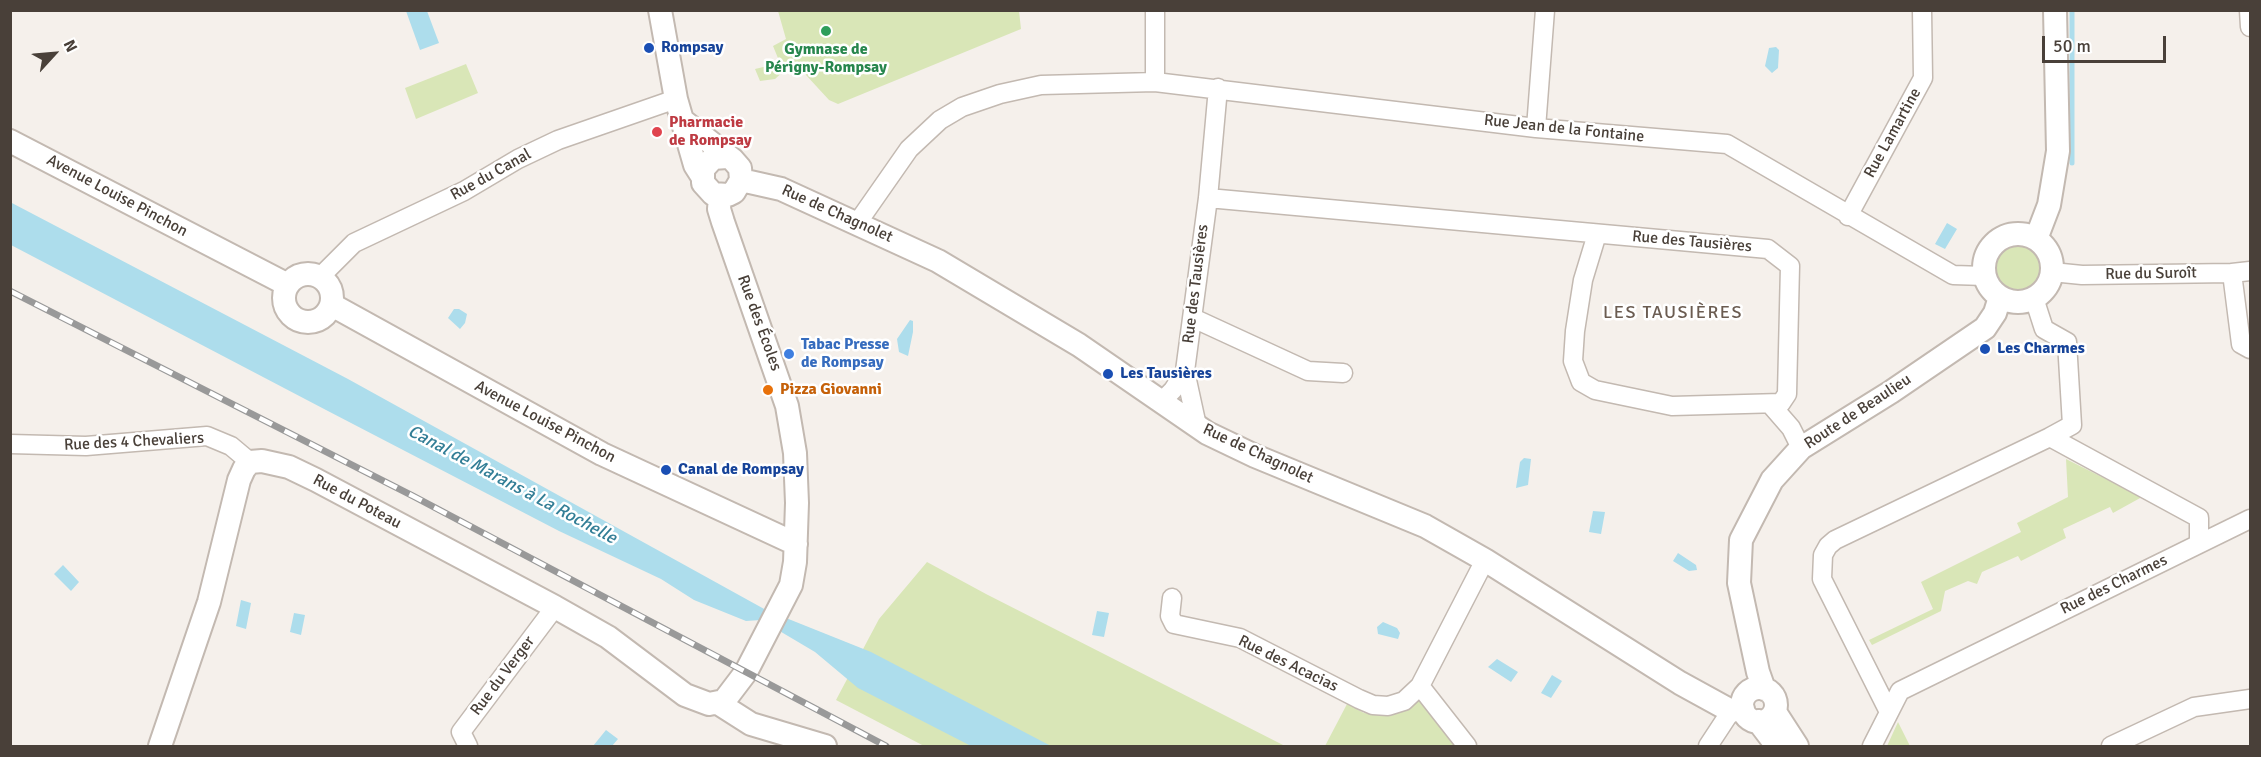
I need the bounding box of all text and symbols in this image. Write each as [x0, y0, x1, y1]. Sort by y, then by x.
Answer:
north arrow [24, 24, 84, 84]
marker: Gymnase de Périgny-Rompsay [819, 24, 833, 38]
scale bar [2045, 24, 2170, 62]
text: 50 m [2053, 35, 2091, 57]
text: N [59, 37, 82, 55]
place label: Rompsay [661, 38, 724, 58]
place label: Gymnase de Périgny-Rompsay [765, 40, 887, 78]
marker: Rompsay [642, 41, 656, 55]
street label: Rue Lamartine [1860, 85, 1926, 181]
street label: Rue Jean de la Fontaine [1483, 111, 1645, 147]
place label: Pharmacie de Rompsay [669, 113, 752, 151]
marker: Pharmacie de Rompsay [650, 125, 664, 139]
street label: Rue du Canal [447, 145, 535, 205]
street label: Avenue Louise Pinchon [43, 151, 191, 241]
street label: Rue de Chagnolet [778, 181, 896, 247]
street label: Rue des Tausières [1179, 223, 1213, 345]
street label: Rue des Tausières [1631, 227, 1753, 257]
street label: Rue du Suroît [2105, 264, 2197, 284]
street label: Rue des Écoles [733, 272, 785, 374]
district label: LES TAUSIÈRES [1603, 302, 1743, 324]
place label: Tabac Presse de Rompsay [801, 335, 889, 373]
place label: Les Charmes [1997, 339, 2085, 359]
marker: Les Charmes [1978, 342, 1992, 356]
marker: Tabac Presse de Rompsay [782, 347, 796, 361]
place label: Les Tausières [1120, 364, 1212, 384]
marker: Les Tausières [1101, 367, 1115, 381]
street label: Route de Beaulieu [1801, 370, 1915, 454]
street label: Avenue Louise Pinchon [471, 377, 619, 467]
place label: Pizza Giovanni [780, 380, 882, 400]
marker: Pizza Giovanni [761, 383, 775, 397]
street label: Rue de Chagnolet [1200, 420, 1316, 488]
water label: Canal de Marans à La Rochelle [404, 421, 620, 549]
street label: Rue des 4 Chevaliers [64, 429, 204, 455]
place label: Canal de Rompsay [678, 460, 804, 480]
marker: Canal de Rompsay [659, 463, 673, 477]
street label: Rue du Poteau [309, 471, 405, 533]
street label: Rue des Charmes [2057, 551, 2171, 619]
street label: Rue du Verger [467, 632, 539, 720]
street label: Rue des Acacias [1235, 632, 1341, 696]

